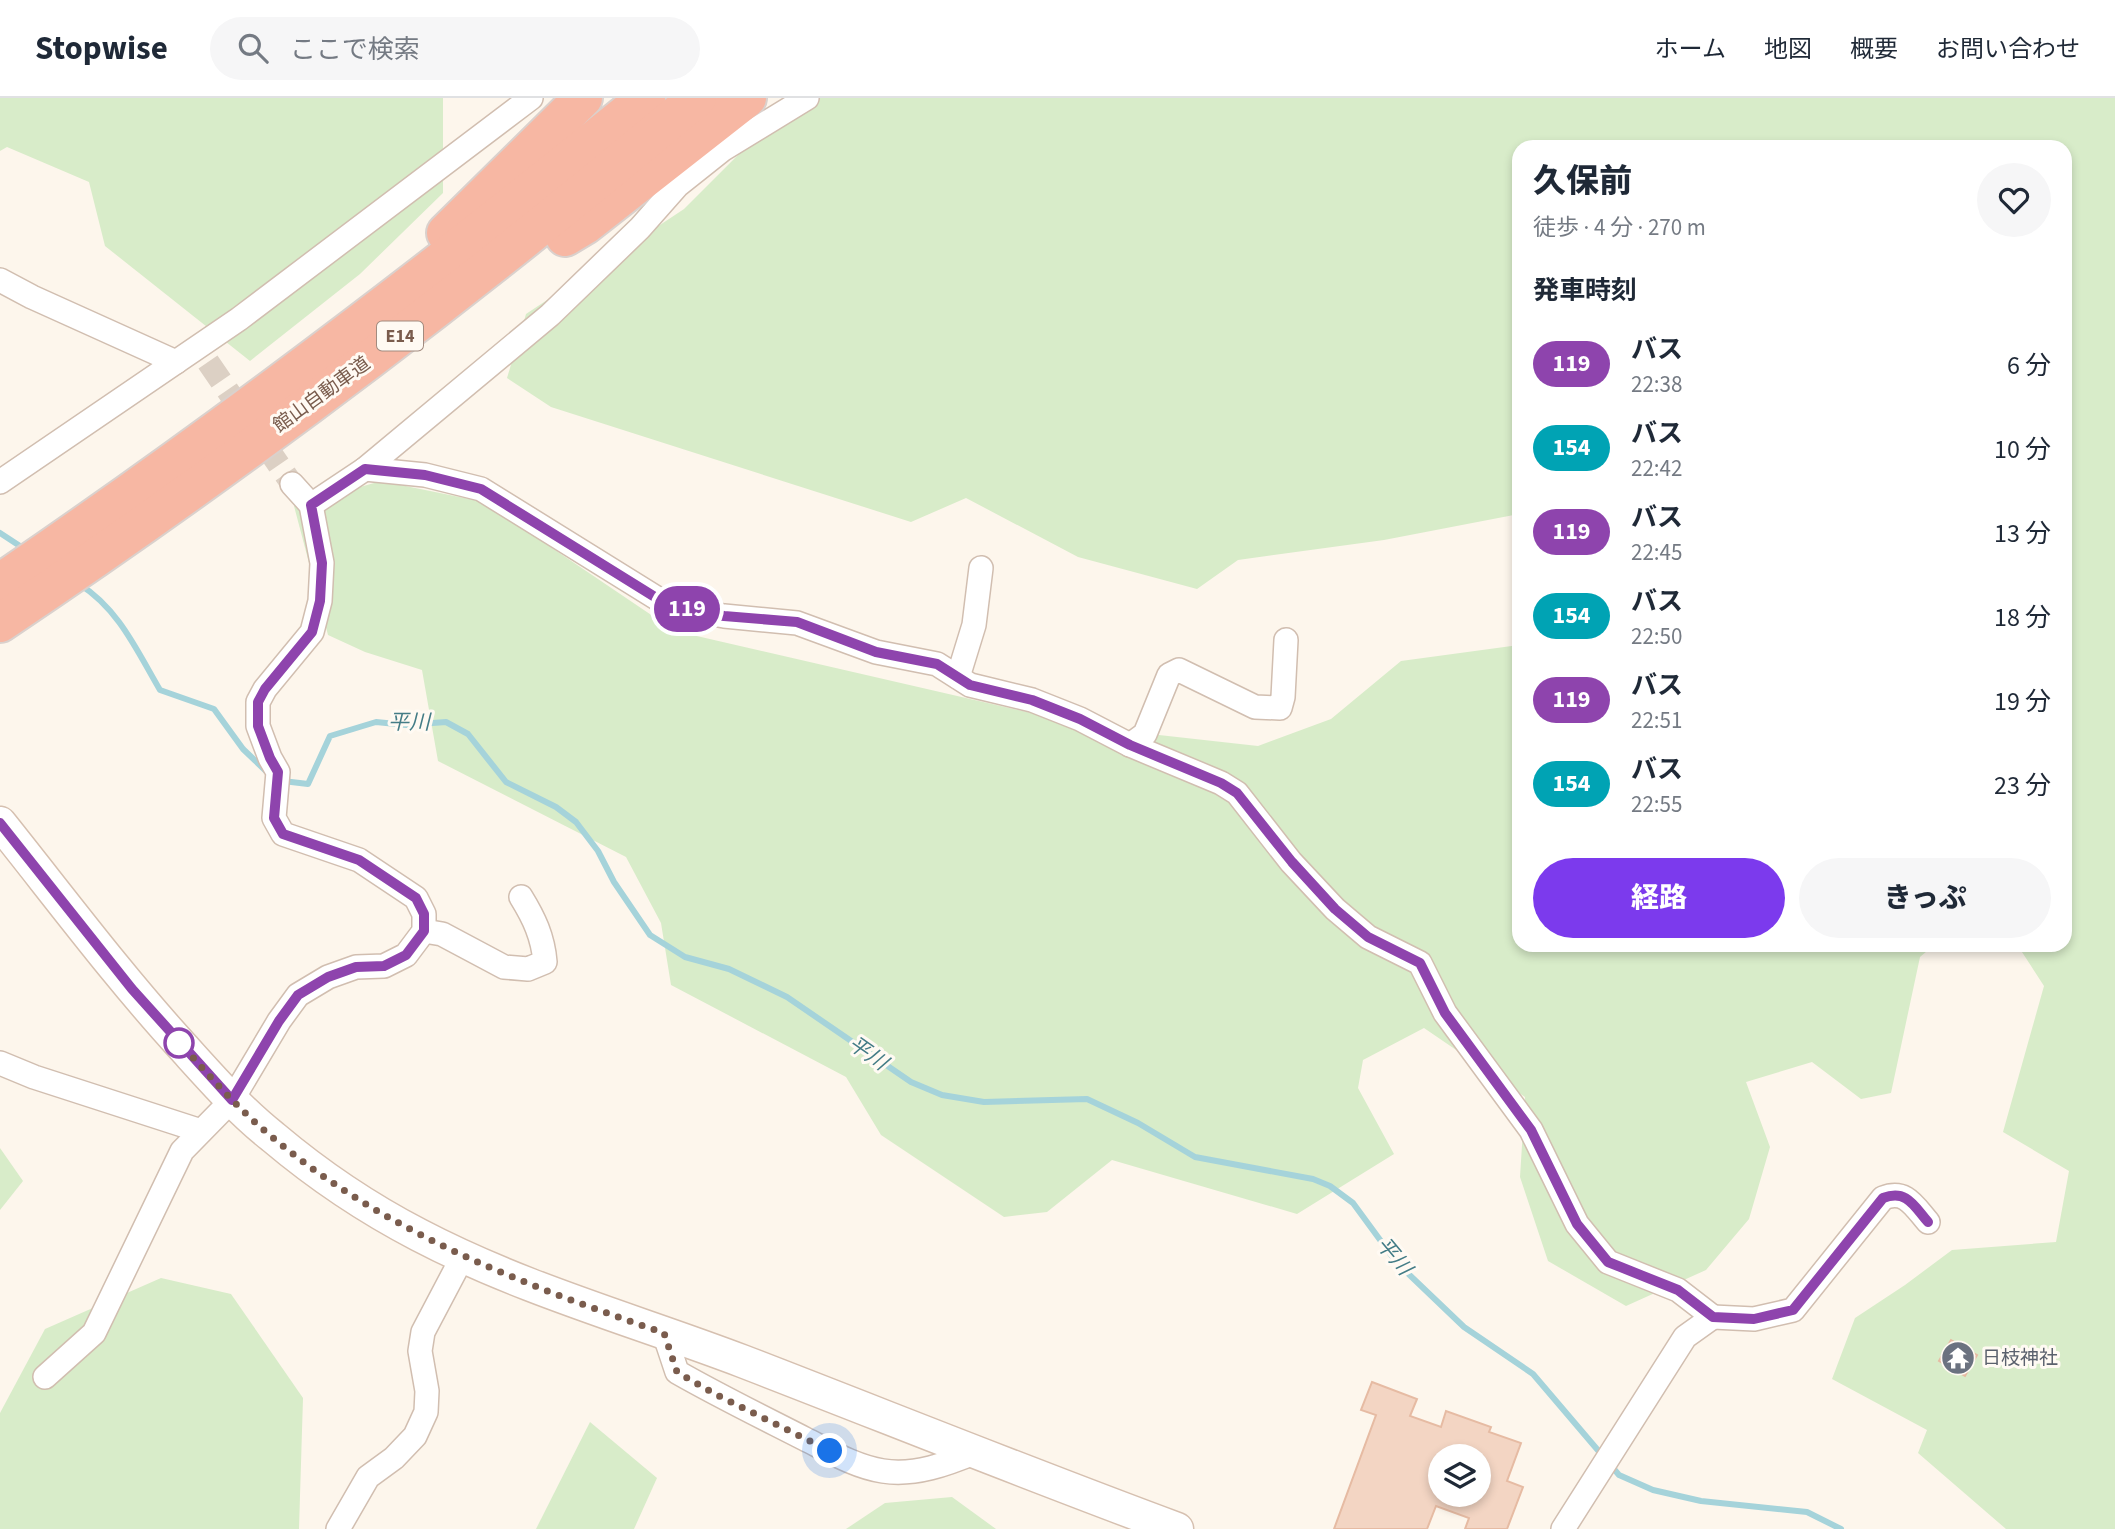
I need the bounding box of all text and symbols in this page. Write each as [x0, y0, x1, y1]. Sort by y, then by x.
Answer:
search box [210, 17, 700, 80]
text: Stopwise [35, 25, 168, 72]
icon: search [234, 29, 272, 67]
text: ここで検索 [290, 31, 420, 68]
text: ホーム [1655, 32, 1726, 67]
text: 地図 [1764, 32, 1812, 67]
text: 概要 [1850, 32, 1898, 67]
text: お問い合わせ [1936, 32, 2080, 67]
text: 久保前 [1533, 158, 1632, 205]
button: heart [1977, 163, 2051, 237]
text: 徒歩 · 4 分 · 270 m [1533, 211, 1706, 244]
text: 発車時刻 [1533, 272, 1637, 309]
road number: E14 [377, 322, 423, 350]
text: バス [1631, 331, 1683, 368]
text: 119 [1552, 346, 1591, 381]
text: 6 分 [2007, 347, 2051, 384]
street label: 館山自動車道 [268, 351, 376, 439]
text: 22:38 [1631, 368, 1682, 401]
text: バス [1631, 415, 1683, 452]
text: 154 [1552, 430, 1591, 465]
text: 10 分 [1994, 431, 2051, 468]
text: 22:42 [1631, 452, 1682, 485]
text: バス [1631, 499, 1683, 536]
text: 119 [1552, 514, 1591, 549]
text: 13 分 [1994, 515, 2051, 552]
text: 22:45 [1631, 536, 1682, 569]
text: バス [1631, 583, 1683, 620]
line badge: 119 [647, 586, 727, 632]
text: 119 [668, 591, 706, 626]
text: 154 [1552, 598, 1591, 633]
text: 18 分 [1994, 599, 2051, 636]
text: 22:50 [1631, 620, 1682, 653]
text: バス [1631, 667, 1683, 704]
text: 119 [1552, 682, 1591, 717]
text: 19 分 [1994, 683, 2051, 720]
text: 22:51 [1631, 704, 1682, 737]
water label: 平川 [388, 707, 432, 737]
text: バス [1631, 751, 1683, 788]
text: 154 [1552, 766, 1591, 801]
text: 23 分 [1994, 767, 2051, 804]
text: 22:55 [1631, 788, 1682, 821]
button: 経路 [1533, 858, 1785, 938]
button: きっぷ [1799, 858, 2051, 938]
unlabelled marker [164, 1028, 194, 1058]
water label: 平川 [842, 1029, 895, 1078]
water label: 平川 [1369, 1230, 1420, 1283]
temple icon: 日枝神社 [1939, 1339, 1977, 1377]
place label: 日枝神社 [1982, 1345, 2058, 1372]
your location [812, 1433, 847, 1468]
map controls [1428, 1444, 1491, 1507]
button: layers [1428, 1444, 1491, 1507]

